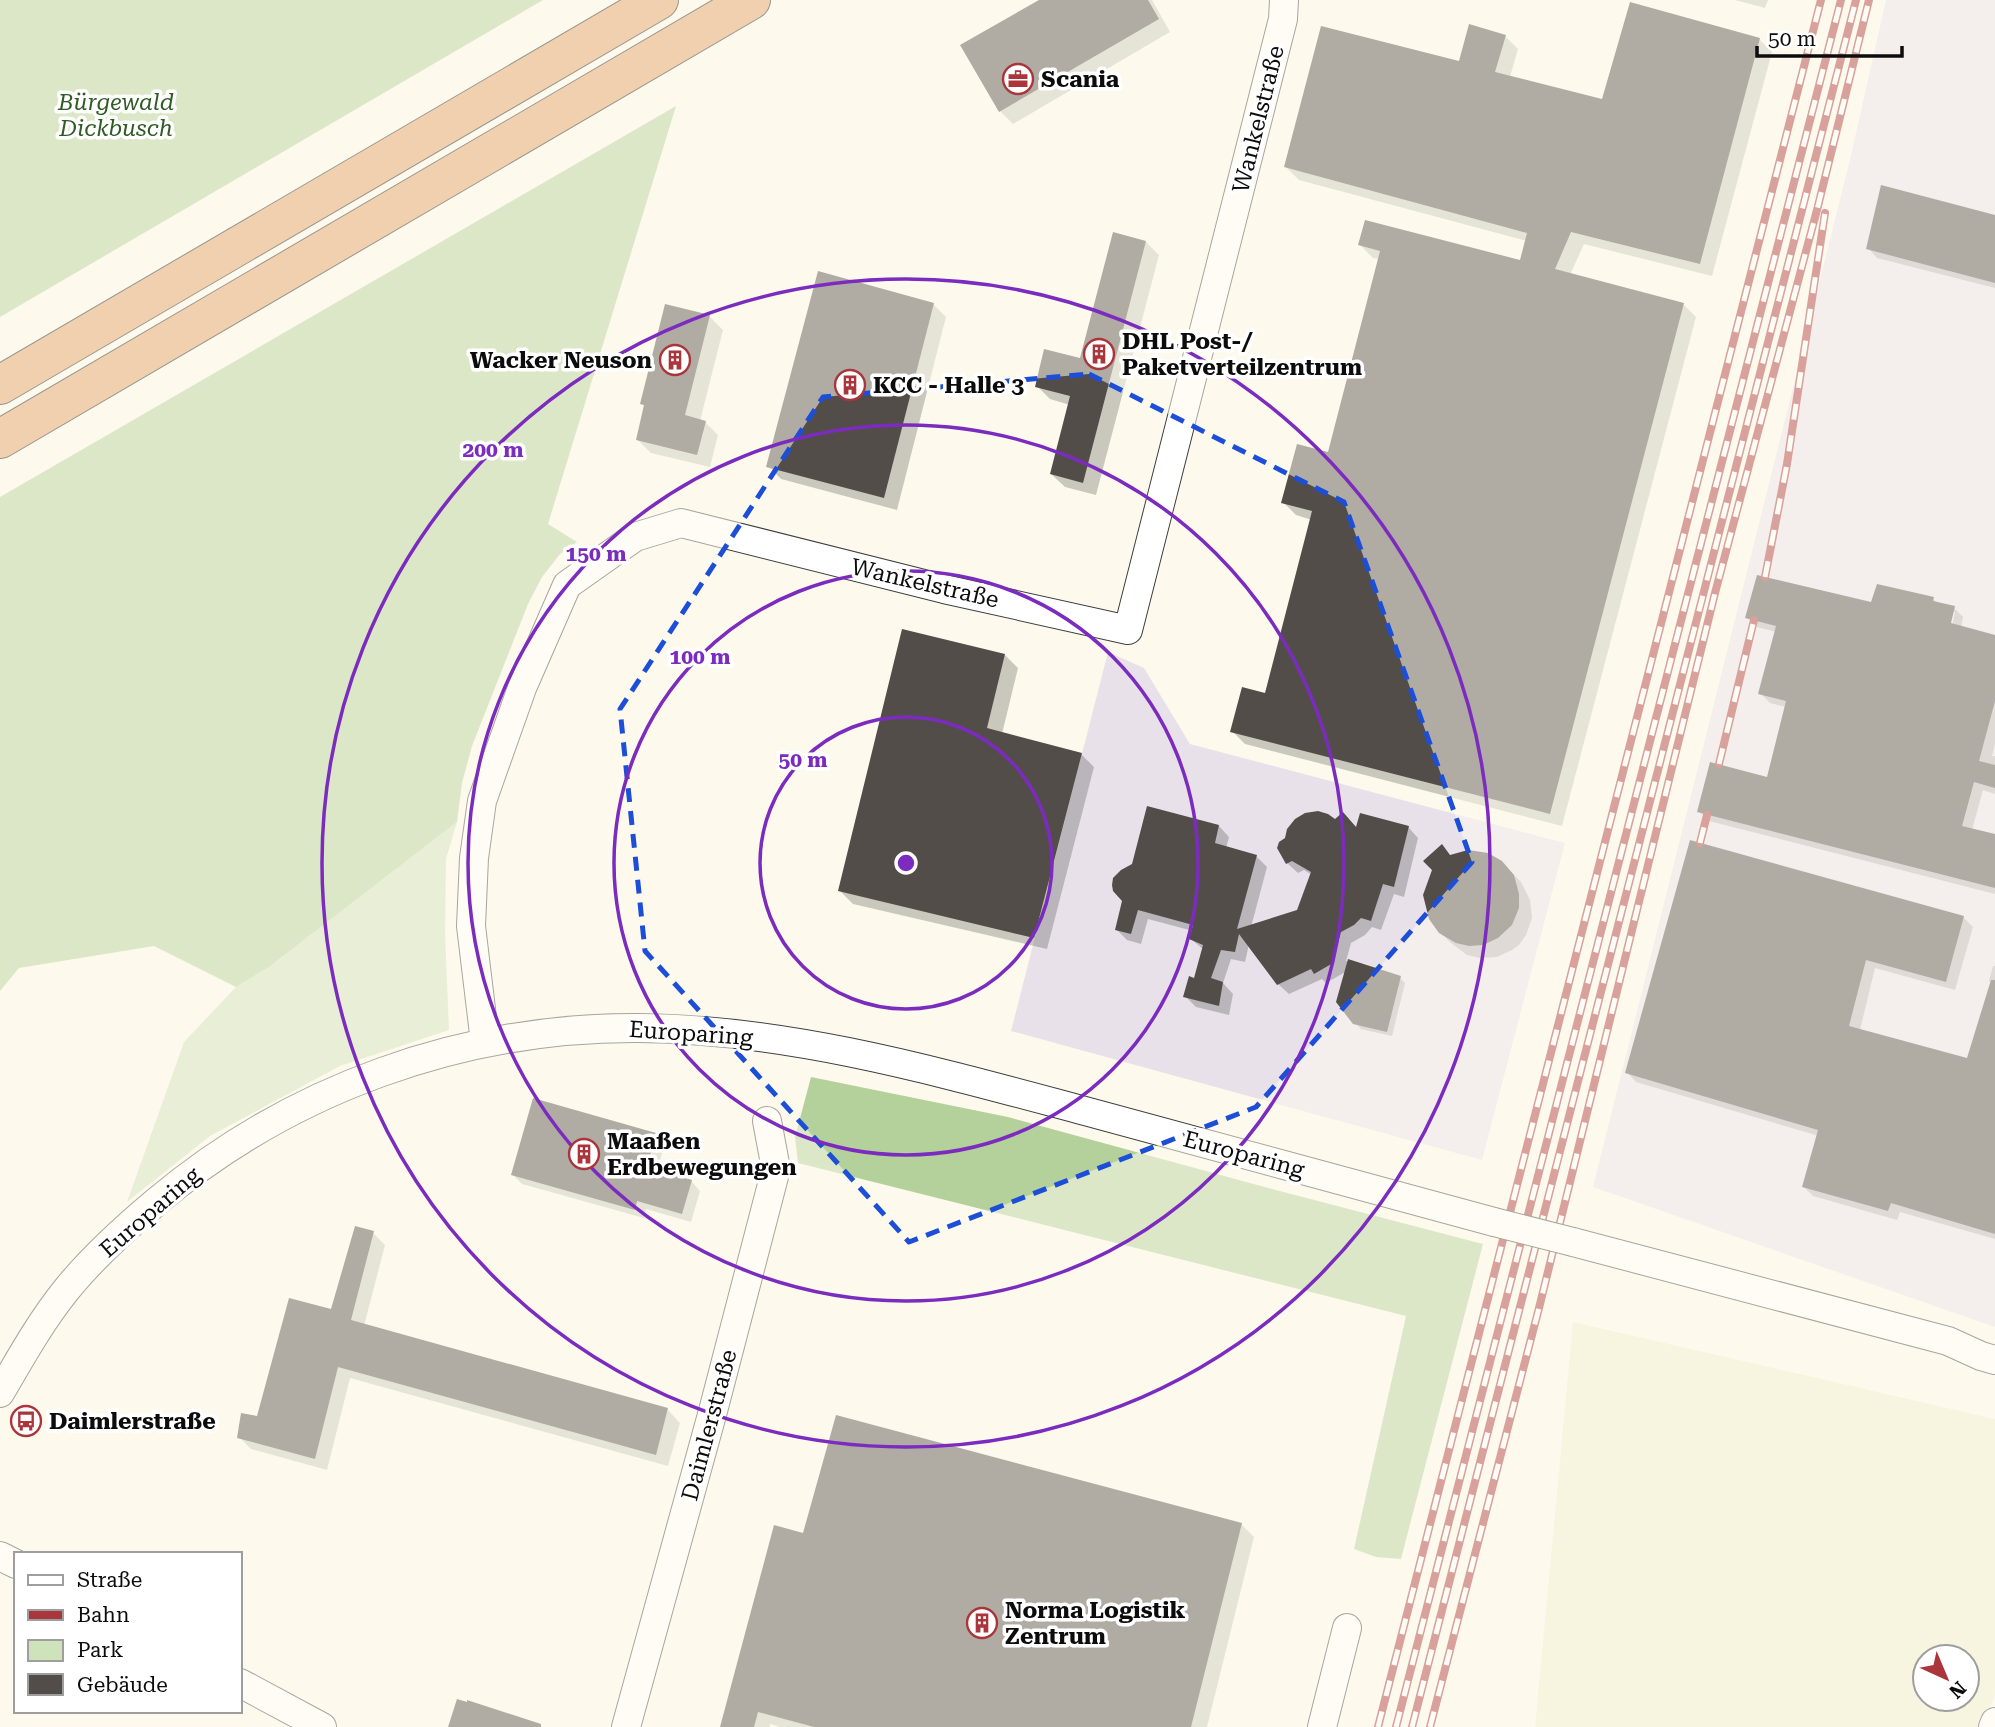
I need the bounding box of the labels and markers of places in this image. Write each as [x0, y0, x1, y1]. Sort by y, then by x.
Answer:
office icon: Scania [1001, 62, 1035, 96]
place label: Scania [1041, 66, 1120, 93]
place label: DHL Post-/ Paketverteilzentrum [1122, 328, 1362, 381]
building icon: DHL Post-/ Paketverteilzentrum [1082, 337, 1116, 371]
building icon: Wacker Neuson [658, 343, 692, 377]
place label: Wacker Neuson [470, 347, 653, 374]
building icon: KCC - Halle 3 [833, 368, 867, 402]
place label: KCC - Halle 3 [873, 372, 1024, 399]
centre of rings [894, 851, 918, 875]
place label: Maaßen Erdbewegungen [607, 1128, 797, 1181]
building icon: Maaßen Erdbewegungen [567, 1137, 601, 1171]
bus stop icon: Daimlerstraße [9, 1404, 43, 1438]
place label: Daimlerstraße [49, 1408, 216, 1435]
place label: Norma Logistik Zentrum [1005, 1597, 1186, 1650]
building icon: Norma Logistik Zentrum [965, 1606, 999, 1640]

